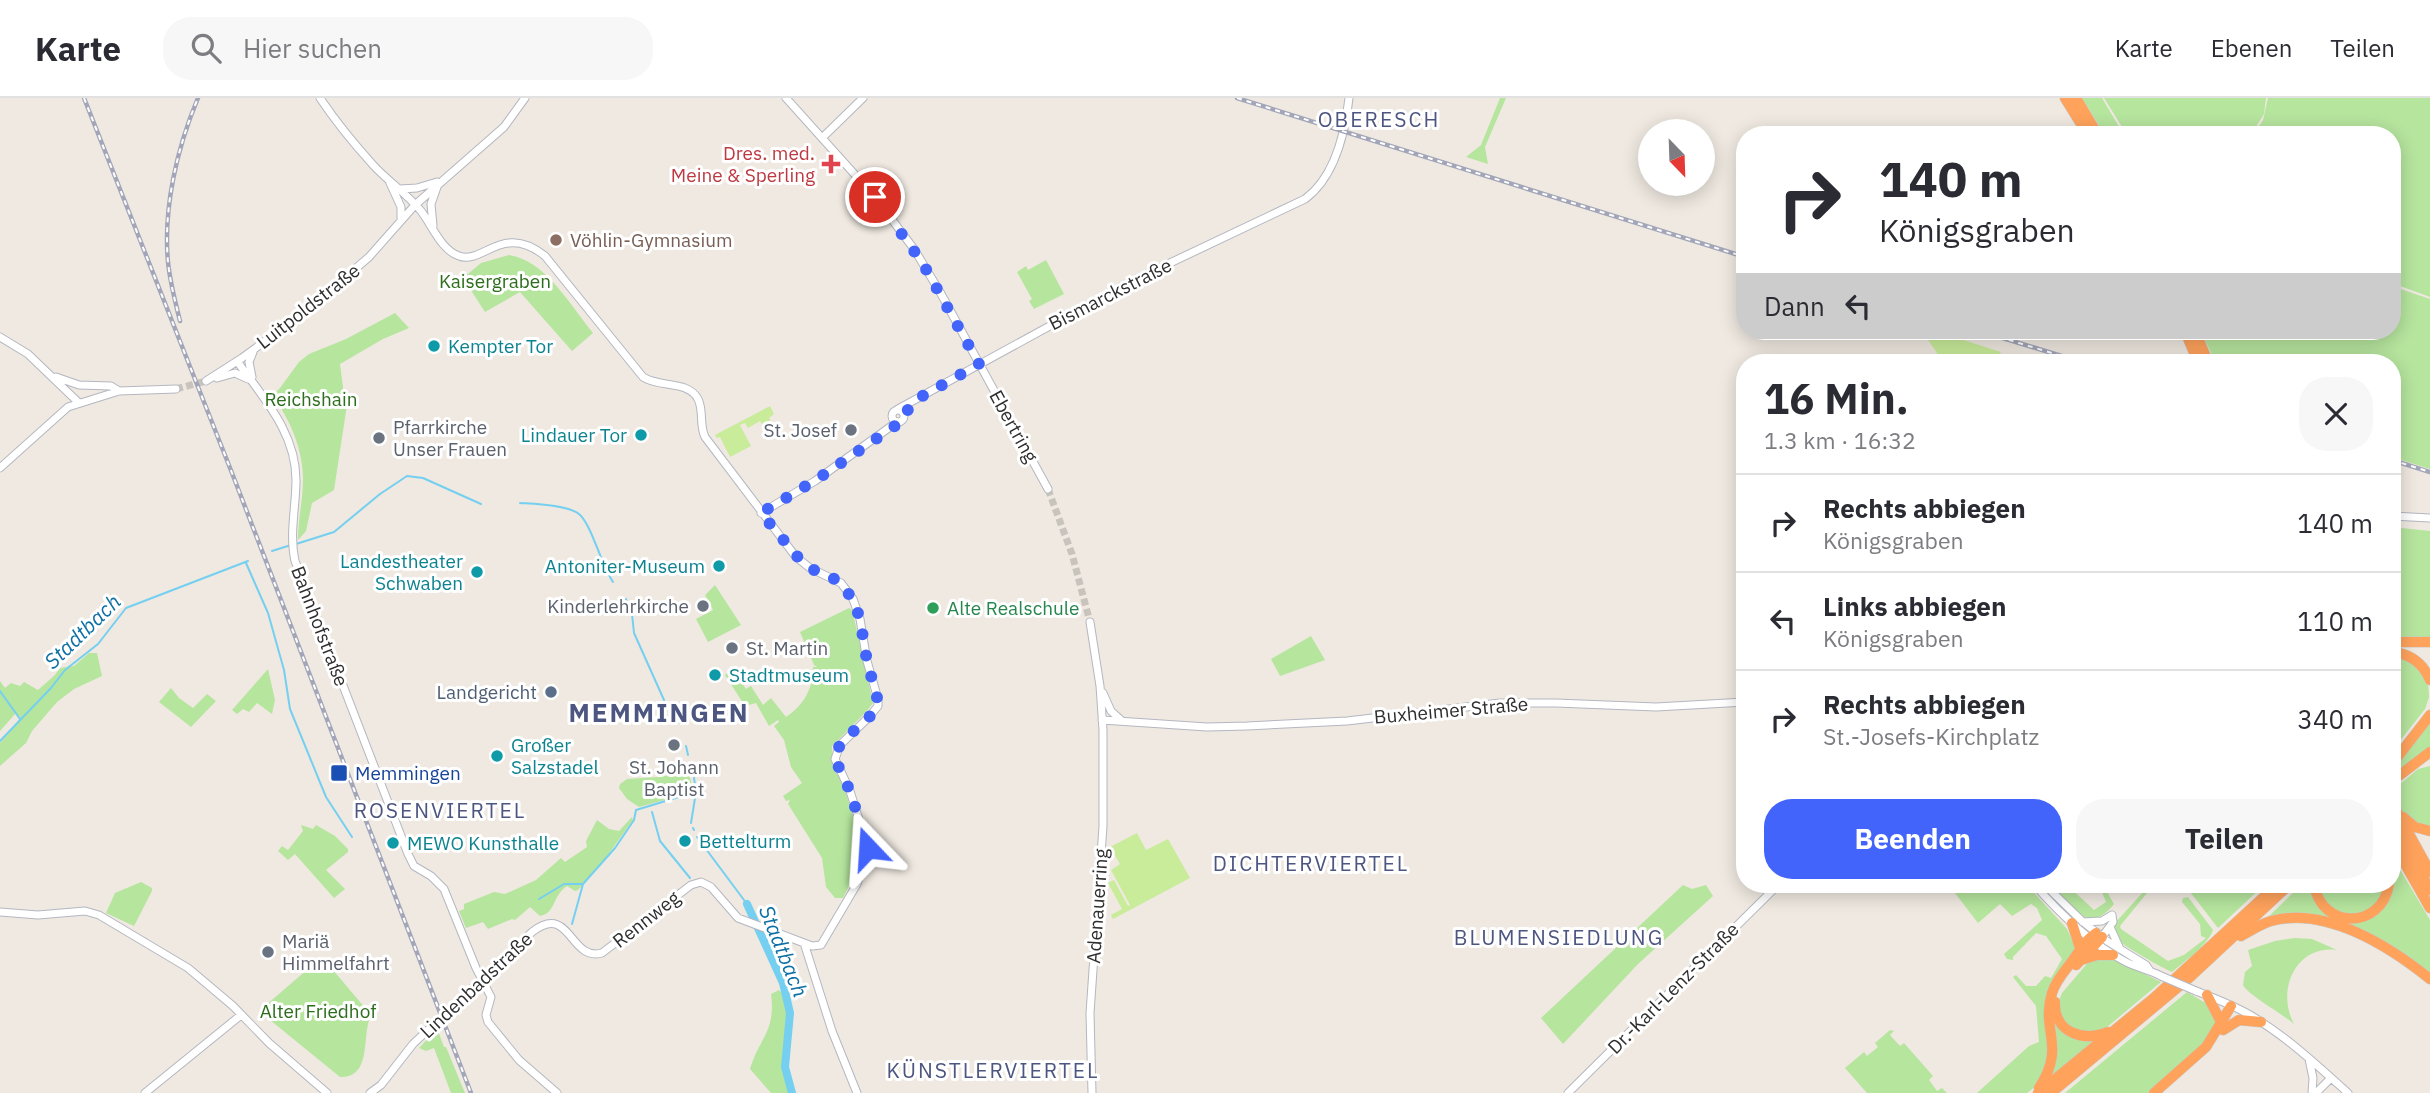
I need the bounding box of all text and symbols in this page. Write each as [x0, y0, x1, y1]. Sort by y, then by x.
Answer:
search box [163, 17, 653, 80]
text: Karte [35, 27, 121, 70]
icon: search [187, 29, 225, 67]
text: Hier suchen [243, 31, 382, 65]
text: Karte [2115, 32, 2173, 64]
text: Ebenen [2211, 32, 2292, 64]
text: Teilen [2330, 32, 2395, 64]
district label: OBERESCH [1318, 105, 1440, 133]
north arrow [1638, 119, 1715, 196]
map controls [1638, 119, 1715, 196]
place label: Dres. med. Meine & Sperling [671, 141, 815, 187]
text: 140 m [1879, 147, 2023, 210]
marker: Dres. med. Meine & Sperling [821, 154, 841, 174]
icon: right [1764, 154, 1855, 245]
pin [845, 167, 905, 227]
icon: arrive [856, 178, 894, 216]
text: Königsgraben [1879, 209, 2075, 251]
place label: Vöhlin-Gymnasium [570, 228, 733, 252]
marker: Vöhlin-Gymnasium [548, 232, 564, 248]
street label: Bismarckstraße [1044, 253, 1176, 335]
street label: Luitpoldstraße [251, 258, 365, 354]
park label: Kaisergraben [439, 269, 551, 293]
icon: left [1839, 287, 1877, 325]
text: Dann [1764, 289, 1825, 323]
place label: Kempter Tor [448, 334, 553, 358]
marker: Kempter Tor [426, 338, 442, 354]
text: 16 Min. [1764, 371, 1909, 426]
button: close [2299, 377, 2373, 451]
street label: Ebertring [984, 386, 1044, 466]
park label: Reichshain [264, 387, 358, 411]
place label: Pfarrkirche Unser Frauen [393, 415, 507, 461]
place label: St. Josef [763, 418, 837, 442]
marker: St. Josef [843, 422, 859, 438]
place label: Lindauer Tor [521, 423, 627, 447]
text: 1.3 km · 16:32 [1764, 425, 1916, 455]
marker: Lindauer Tor [633, 427, 649, 443]
marker: Pfarrkirche Unser Frauen [371, 430, 387, 446]
text: Rechts abbiegen [1823, 491, 2026, 525]
icon: right [1764, 504, 1802, 542]
text: 140 m [2297, 506, 2373, 540]
text: Königsgraben [1823, 525, 1964, 555]
place label: Landestheater Schwaben [340, 549, 463, 595]
place label: Antoniter-Museum [545, 554, 705, 578]
marker: Antoniter-Museum [711, 558, 727, 574]
street label: Bahnhofstraße [286, 562, 354, 690]
marker: Landestheater Schwaben [469, 564, 485, 580]
water label: Stadtbach [38, 587, 126, 675]
text: Links abbiegen [1823, 589, 2006, 623]
place label: Kinderlehrkirche [547, 594, 689, 618]
place label: Alte Realschule [947, 596, 1079, 620]
marker: Kinderlehrkirche [695, 598, 711, 614]
marker: Alte Realschule [925, 600, 941, 616]
icon: left [1764, 602, 1802, 640]
text: 110 m [2297, 604, 2373, 638]
text: Königsgraben [1823, 623, 1964, 653]
place label: St. Martin [746, 636, 828, 660]
marker: St. Martin [724, 640, 740, 656]
place label: Stadtmuseum [729, 663, 849, 687]
marker: Stadtmuseum [707, 667, 723, 683]
place label: Landgericht [436, 680, 537, 704]
marker: Landgericht [543, 684, 559, 700]
text: Rechts abbiegen [1823, 687, 2026, 721]
street label: Buxheimer Straße [1373, 691, 1529, 729]
district label: MEMMINGEN [568, 695, 750, 729]
icon: right [1764, 700, 1802, 738]
text: 340 m [2297, 702, 2373, 736]
text: St.-Josefs-Kirchplatz [1823, 721, 2039, 751]
place label: Großer Salzstadel [511, 733, 599, 779]
marker: St. Johann Baptist [666, 737, 682, 753]
marker: Großer Salzstadel [489, 748, 505, 764]
place label: St. Johann Baptist [629, 755, 719, 801]
place label: Memmingen [355, 761, 461, 785]
marker: Memmingen [329, 763, 349, 783]
district label: ROSENVIERTEL [354, 796, 526, 824]
button: Beenden [1764, 799, 2062, 879]
button: Teilen [2076, 799, 2373, 879]
position arrow [831, 811, 905, 885]
place label: Bettelturm [699, 829, 791, 853]
place label: MEWO Kunsthalle [407, 831, 559, 855]
marker: Bettelturm [677, 833, 693, 849]
marker: MEWO Kunsthalle [385, 835, 401, 851]
street label: Adenauerring [1081, 848, 1113, 964]
district label: DICHTERVIERTEL [1213, 849, 1409, 877]
street label: Rennweg [608, 885, 684, 953]
water label: Stadtbach [753, 901, 815, 1001]
street label: Dr.-Karl-Lenz-Straße [1602, 917, 1744, 1059]
district label: BLUMENSIEDLUNG [1454, 923, 1664, 951]
street label: Lindenbadstraße [415, 927, 537, 1043]
place label: Mariä Himmelfahrt [282, 929, 390, 975]
marker: Mariä Himmelfahrt [260, 944, 276, 960]
park label: Alter Friedhof [260, 999, 376, 1023]
district label: KÜNSTLERVIERTEL [886, 1056, 1100, 1084]

